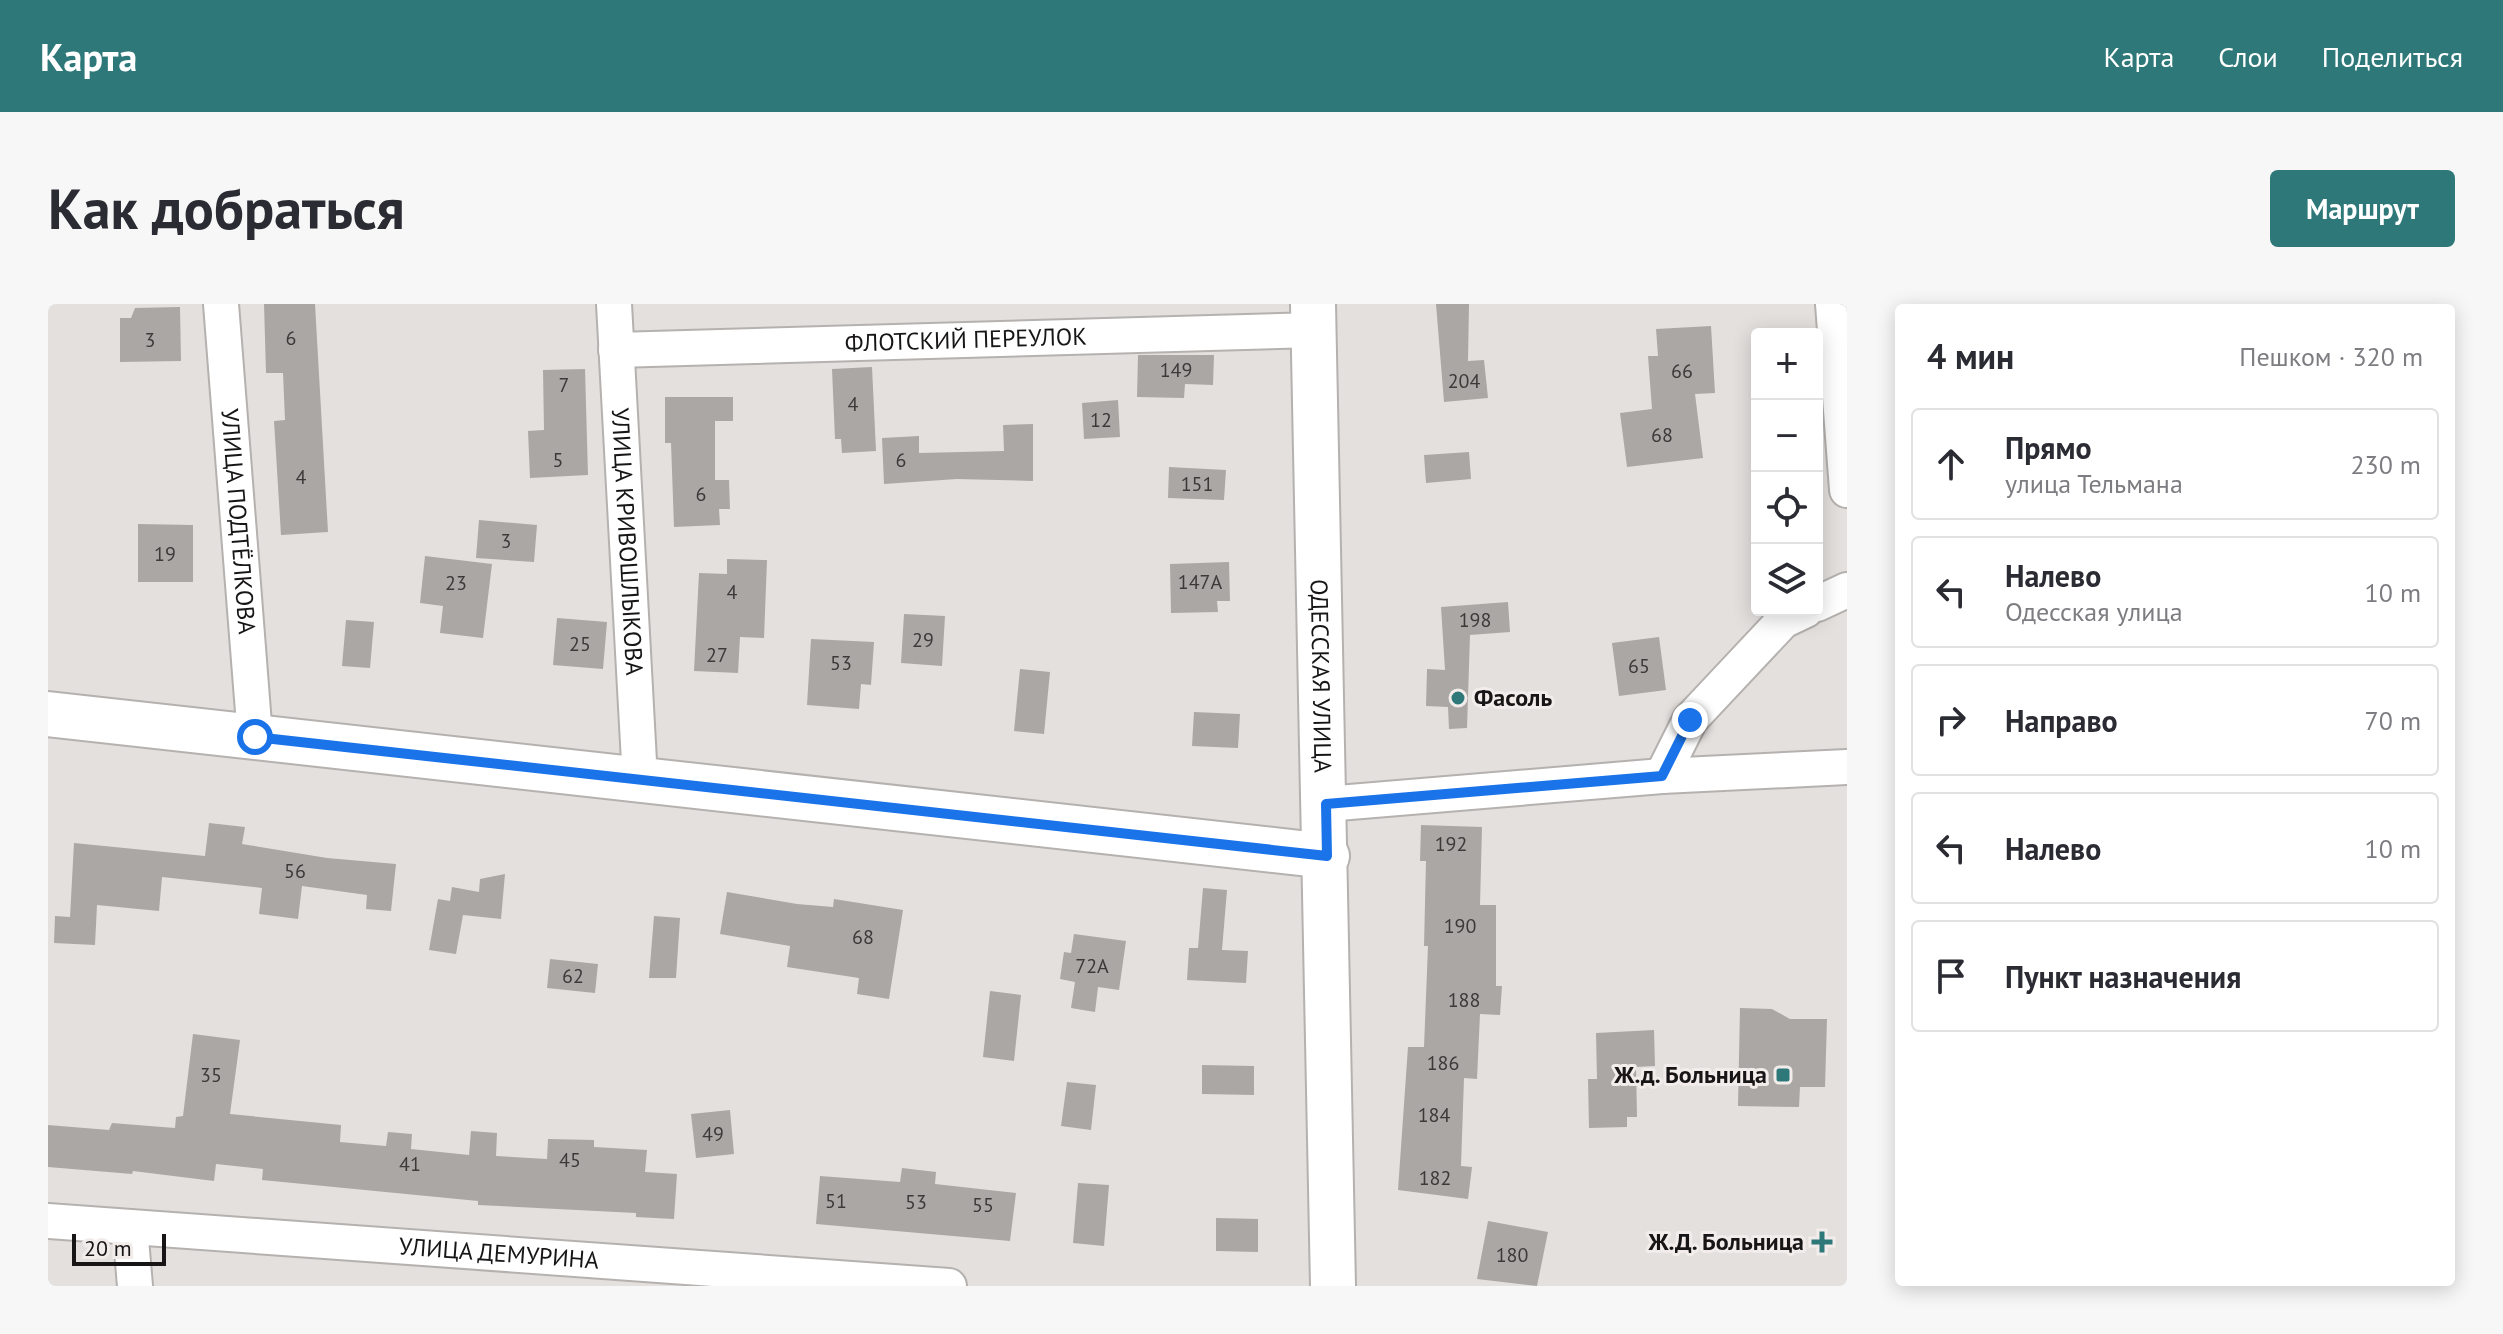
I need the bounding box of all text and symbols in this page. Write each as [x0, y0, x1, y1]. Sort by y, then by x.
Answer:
text: Карта [40, 32, 137, 81]
text: Карта [2104, 38, 2174, 75]
text: Слои [2218, 38, 2278, 75]
text: Поделиться [2322, 38, 2463, 75]
button: Маршрут [2270, 170, 2455, 247]
text: Как добраться [48, 172, 405, 244]
street label: ФЛОТСКИЙ ПЕРЕУЛОК [844, 321, 1087, 358]
house number: 6 [286, 325, 296, 351]
house number: 3 [145, 327, 155, 353]
map controls [1751, 328, 1823, 616]
button: + [1751, 328, 1823, 400]
text: 4 мин [1927, 334, 2014, 378]
text: Пешком · 320 m [2239, 340, 2423, 373]
house number: 149 [1160, 357, 1192, 383]
house number: 66 [1671, 358, 1693, 384]
house number: 204 [1448, 368, 1480, 394]
house number: 7 [559, 372, 569, 398]
house number: 4 [848, 391, 859, 417]
button: − [1751, 400, 1823, 472]
street label: УЛИЦА ПОДТЁЛКОВА [214, 407, 263, 635]
street label: УЛИЦА КРИВОШЛЫКОВА [605, 407, 650, 676]
house number: 12 [1090, 407, 1112, 433]
house number: 68 [1651, 422, 1673, 448]
text: Прямо [2005, 428, 2092, 467]
icon: ahead [1929, 442, 1973, 486]
house number: 5 [553, 447, 563, 473]
house number: 6 [896, 447, 906, 473]
text: 230 m [2350, 448, 2421, 481]
house number: 4 [296, 464, 307, 490]
text: улица Тельмана [2005, 467, 2183, 500]
house number: 151 [1181, 471, 1213, 497]
button: locate [1751, 472, 1823, 544]
house number: 6 [696, 481, 706, 507]
house number: 3 [501, 528, 511, 554]
house number: 19 [154, 541, 176, 567]
button: layers [1751, 544, 1823, 616]
text: Налево [2005, 556, 2101, 595]
house number: 147А [1178, 569, 1222, 595]
house number: 23 [445, 570, 467, 596]
icon: left [1929, 570, 1973, 614]
text: 10 m [2365, 576, 2421, 609]
house number: 4 [727, 579, 738, 605]
street label: ОДЕССКАЯ УЛИЦА [1304, 579, 1339, 773]
text: Одесская улица [2005, 595, 2183, 628]
house number: 198 [1459, 607, 1491, 633]
house number: 29 [912, 627, 934, 653]
house number: 25 [569, 631, 591, 657]
house number: 27 [706, 642, 728, 668]
house number: 53 [830, 650, 852, 676]
house number: 65 [1628, 653, 1650, 679]
place label: Фасоль [1474, 682, 1552, 713]
marker: Фасоль [1449, 689, 1467, 707]
icon: right [1929, 698, 1973, 742]
text: Направо [2005, 701, 2118, 740]
route end [1672, 702, 1708, 738]
text: 70 m [2365, 704, 2421, 737]
route start [237, 719, 273, 755]
icon: left [1929, 826, 1973, 870]
text: Налево [2005, 829, 2101, 868]
house number: 192 [1435, 831, 1467, 857]
text: 10 m [2365, 832, 2421, 865]
house number: 56 [284, 858, 306, 884]
house number: 190 [1444, 913, 1476, 939]
house number: 68 [852, 924, 874, 950]
house number: 72А [1075, 953, 1109, 979]
icon: arrive [1929, 954, 1973, 998]
text: Пункт назначения [2005, 957, 2241, 996]
house number: 62 [562, 963, 584, 989]
house number: 188 [1448, 987, 1480, 1013]
house number: 186 [1427, 1050, 1459, 1076]
place label: Ж.д. Больница [1613, 1059, 1767, 1090]
house number: 35 [200, 1062, 222, 1088]
marker: Ж.д. Больница [1774, 1066, 1792, 1084]
house number: 184 [1418, 1102, 1450, 1128]
house number: 49 [702, 1121, 724, 1147]
house number: 45 [559, 1147, 581, 1173]
house number: 41 [399, 1151, 421, 1177]
house number: 182 [1419, 1165, 1451, 1191]
house number: 51 [825, 1188, 847, 1214]
house number: 53 [905, 1189, 927, 1215]
house number: 55 [972, 1192, 994, 1218]
place label: Ж.Д. Больница [1647, 1226, 1804, 1257]
scale bar [72, 1230, 166, 1266]
street label: УЛИЦА ДЕМУРИНА [398, 1230, 600, 1276]
marker: Ж.Д. Больница [1811, 1231, 1833, 1253]
text: 20 m [84, 1234, 132, 1262]
house number: 180 [1496, 1242, 1528, 1268]

